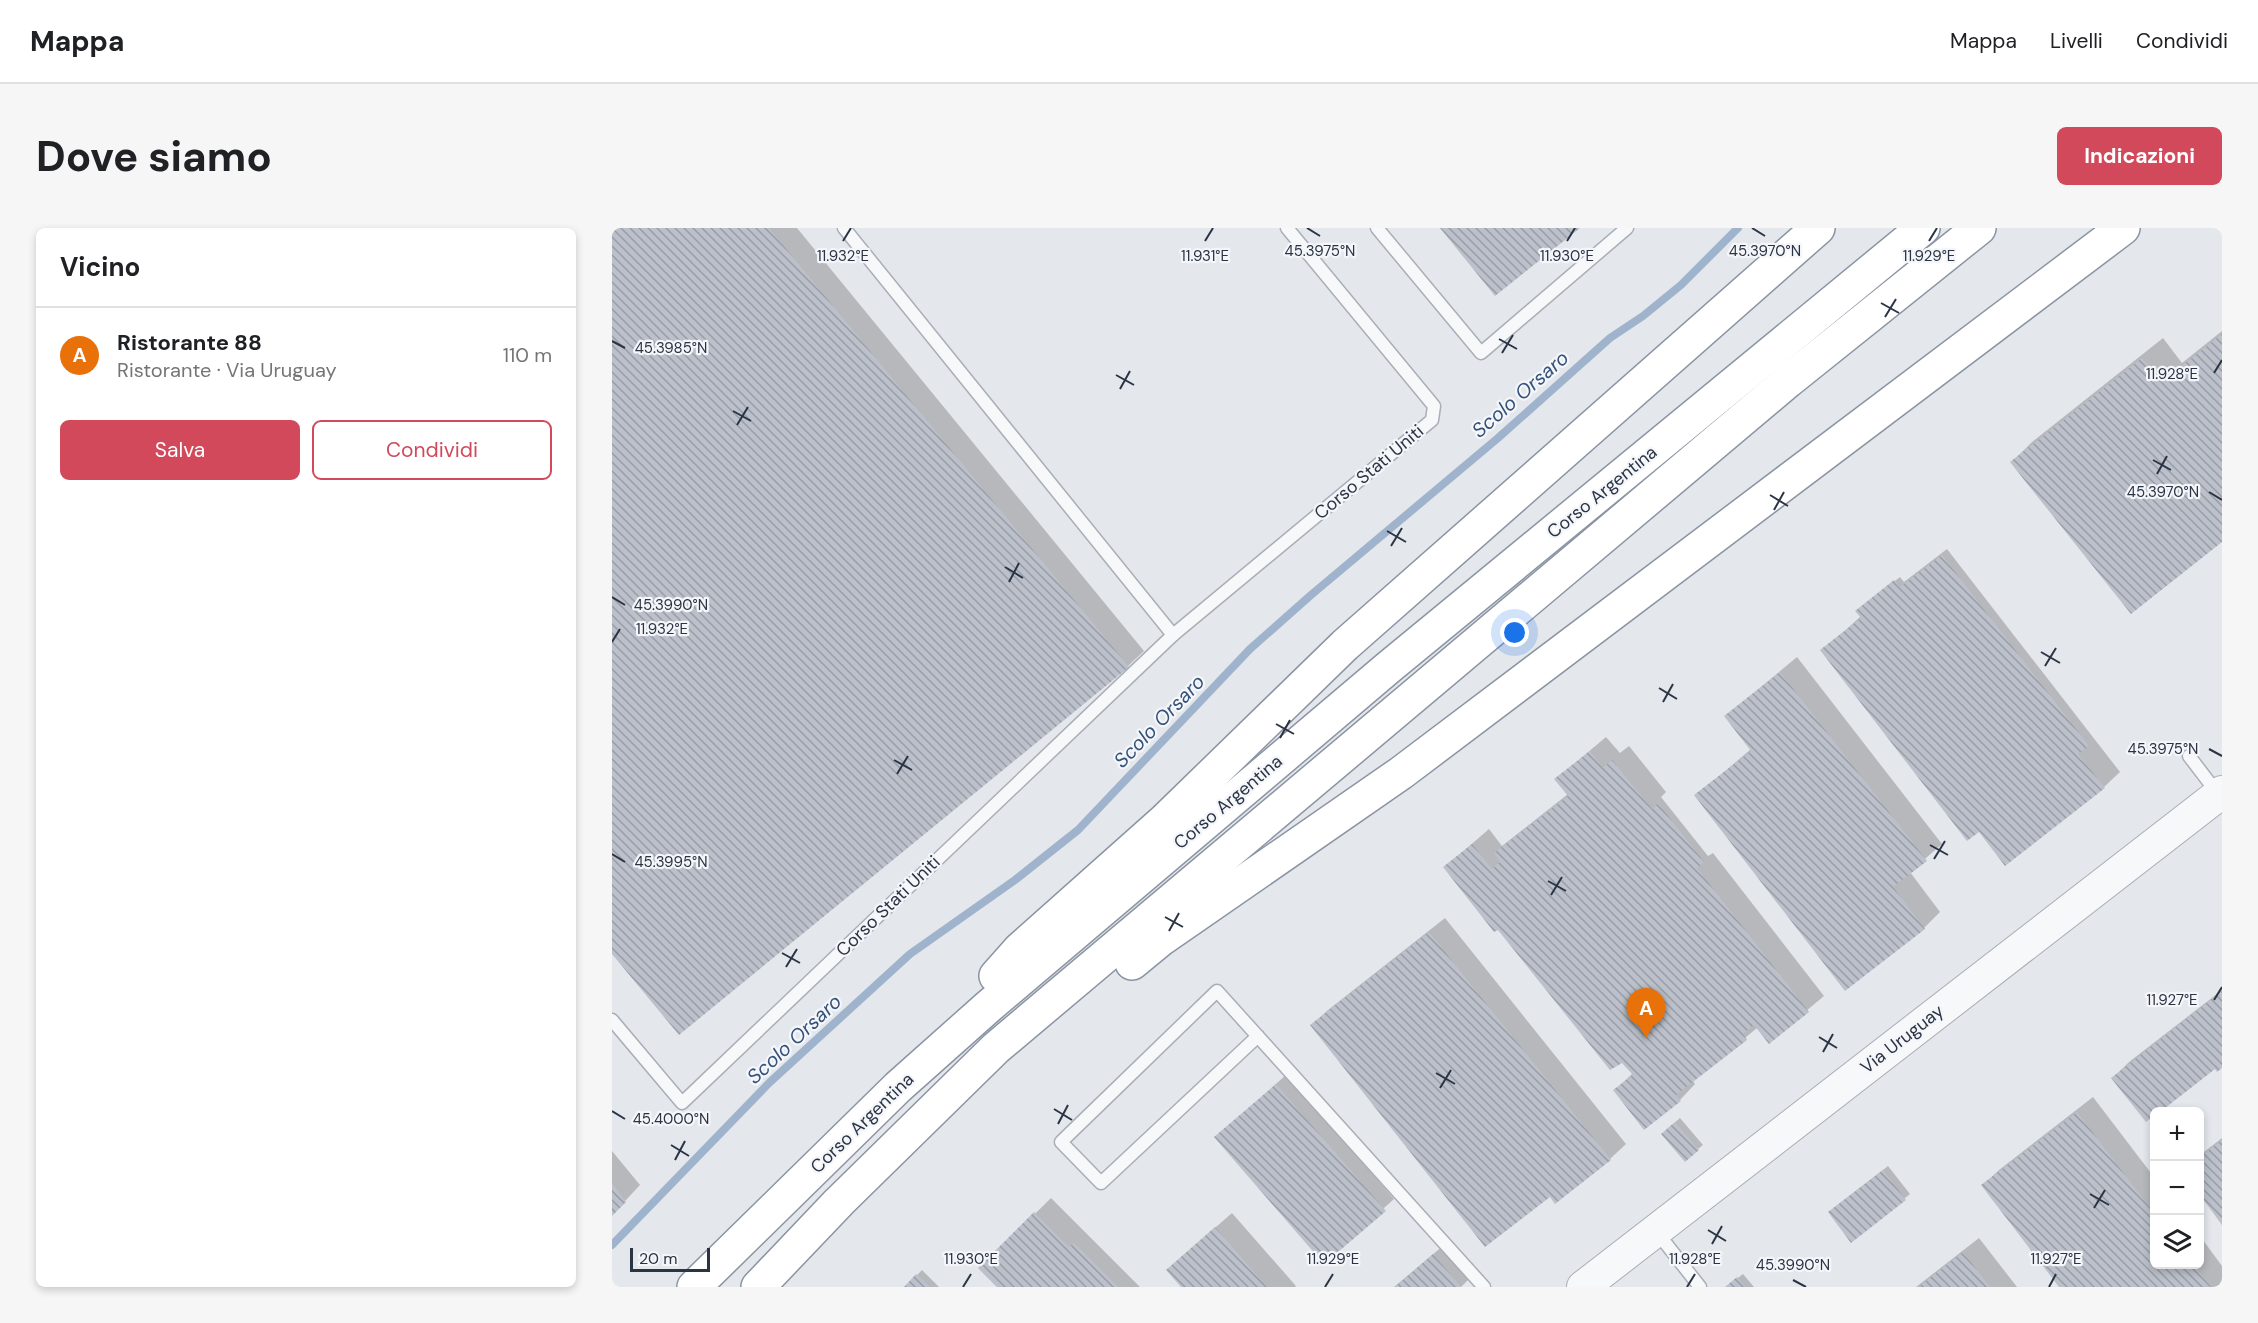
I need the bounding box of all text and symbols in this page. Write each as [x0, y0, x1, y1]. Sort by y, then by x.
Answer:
text: Mappa [30, 23, 124, 60]
text: Mappa [1950, 27, 2017, 55]
text: Livelli [2050, 27, 2103, 55]
text: Condividi [2136, 27, 2228, 55]
button: Indicazioni [2057, 127, 2222, 185]
text: Dove siamo [36, 129, 272, 184]
text: 45.3975°N [1285, 241, 1355, 261]
text: 45.3970°N [1729, 241, 1801, 261]
text: 11.932°E [817, 246, 869, 266]
text: 11.931°E [1181, 246, 1229, 266]
text: 11.930°E [1540, 246, 1594, 266]
text: 11.929°E [1903, 246, 1955, 266]
text: Vicino [60, 250, 140, 284]
text: Ristorante 88 [117, 328, 262, 357]
text: 45.3985°N [635, 338, 707, 358]
text: A [72, 342, 87, 368]
text: 110 m [503, 342, 552, 368]
water label: Scolo Orsaro [1466, 345, 1574, 443]
text: Ristorante · Via Uruguay [117, 357, 337, 383]
text: 11.928°E [2146, 364, 2198, 384]
street label: Corso Stati Uniti [1309, 419, 1429, 525]
button: Salva [60, 420, 300, 480]
button: Condividi [312, 420, 552, 480]
street label: Corso Argentina [1542, 440, 1662, 544]
text: 45.3970°N [2127, 482, 2199, 502]
text: 45.3990°N [634, 595, 708, 615]
your location [1500, 618, 1529, 647]
text: 11.932°E [636, 619, 688, 639]
water label: Scolo Orsaro [1108, 669, 1210, 773]
text: 45.3975°N [2128, 739, 2198, 759]
street label: Corso Argentina [1169, 749, 1287, 855]
street label: Corso Stati Uniti [831, 850, 945, 962]
text: 45.3995°N [634, 852, 708, 872]
water label: Scolo Orsaro [741, 988, 847, 1089]
pin: A [1626, 988, 1666, 1038]
text: 11.927°E [2146, 990, 2198, 1010]
street label: Via Uruguay [1855, 999, 1949, 1079]
street label: Corso Argentina [805, 1068, 919, 1178]
map controls [2150, 1107, 2204, 1269]
button: + [2150, 1107, 2204, 1161]
text: 45.4000°N [633, 1109, 709, 1129]
button: − [2150, 1161, 2204, 1215]
button: layers [2150, 1215, 2204, 1269]
scale bar [630, 1245, 710, 1272]
text: 20 m [639, 1248, 678, 1269]
text: 11.930°E [944, 1249, 998, 1269]
text: 11.929°E [1307, 1249, 1359, 1269]
text: 11.928°E [1669, 1249, 1721, 1269]
text: 11.927°E [2030, 1249, 2082, 1269]
text: 45.3990°N [1756, 1255, 1830, 1275]

